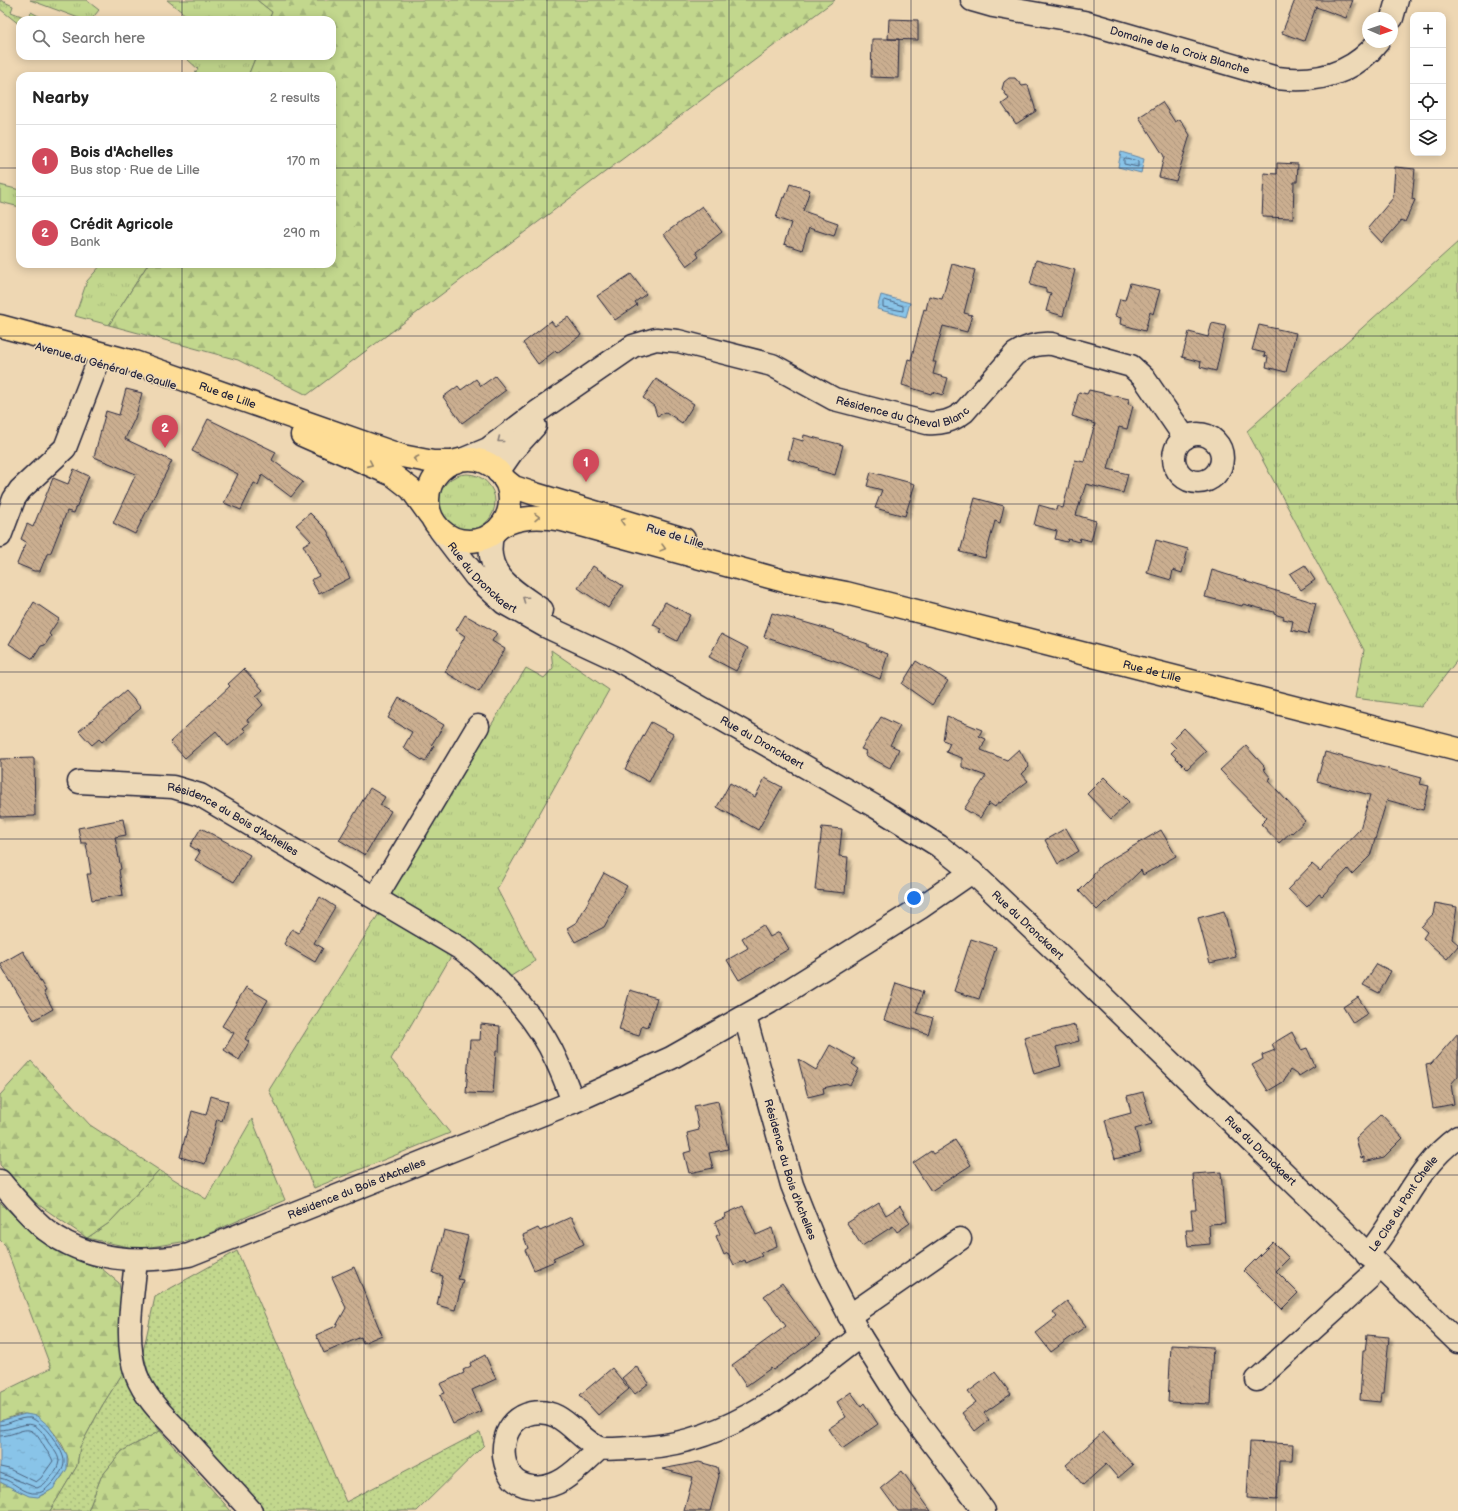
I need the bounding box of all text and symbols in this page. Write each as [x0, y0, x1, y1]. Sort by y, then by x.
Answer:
north arrow [1362, 12, 1398, 48]
map controls [1410, 12, 1446, 156]
button: + [1410, 12, 1446, 48]
search box [16, 16, 336, 60]
street label: Domaine de la Croix Blanche [1109, 23, 1252, 76]
icon: search [30, 27, 52, 49]
text: Search here [62, 29, 145, 48]
button: − [1410, 48, 1446, 84]
button: locate [1410, 84, 1446, 120]
text: Nearby [32, 88, 89, 108]
text: 2 results [270, 90, 320, 106]
button: layers [1410, 120, 1446, 156]
text: Bois d'Achelles [70, 143, 173, 162]
text: 1 [42, 153, 48, 169]
text: 170 m [287, 153, 320, 169]
text: Bus stop · Rue de Lille [70, 162, 200, 178]
text: Crédit Agricole [70, 215, 173, 234]
text: 2 [41, 225, 49, 241]
text: 290 m [283, 225, 320, 241]
text: Bank [70, 234, 100, 250]
street label: Avenue du Général de Gaulle [34, 340, 178, 393]
street label: Rue de Lille [197, 379, 258, 411]
street label: Résidence du Cheval Blanc [835, 393, 972, 430]
pin: 2 [152, 415, 178, 448]
one-way arrow [497, 435, 504, 442]
pin: 1 [573, 449, 599, 482]
one-way arrow [413, 456, 419, 464]
one-way arrow [366, 459, 374, 467]
one-way arrow [534, 513, 540, 521]
one-way arrow [619, 517, 626, 525]
street label: Rue de Lille [645, 521, 706, 551]
street label: Rue du Dronckaert [445, 539, 520, 616]
one-way arrow [659, 543, 666, 552]
one-way arrow [523, 597, 530, 604]
street label: Rue de Lille [1122, 657, 1183, 685]
street label: Rue du Dronckaert [718, 713, 807, 772]
street label: Résidence du Bois d'Achelles [167, 780, 301, 858]
your location [904, 888, 924, 908]
street label: Rue du Dronckaert [989, 888, 1067, 962]
street label: Résidence du Bois d'Achelles [762, 1098, 820, 1242]
street label: Rue du Dronckaert [1222, 1113, 1300, 1188]
street label: Le Clos du Pont Chelle [1366, 1152, 1440, 1254]
street label: Résidence du Bois d'Achelles [286, 1155, 428, 1222]

